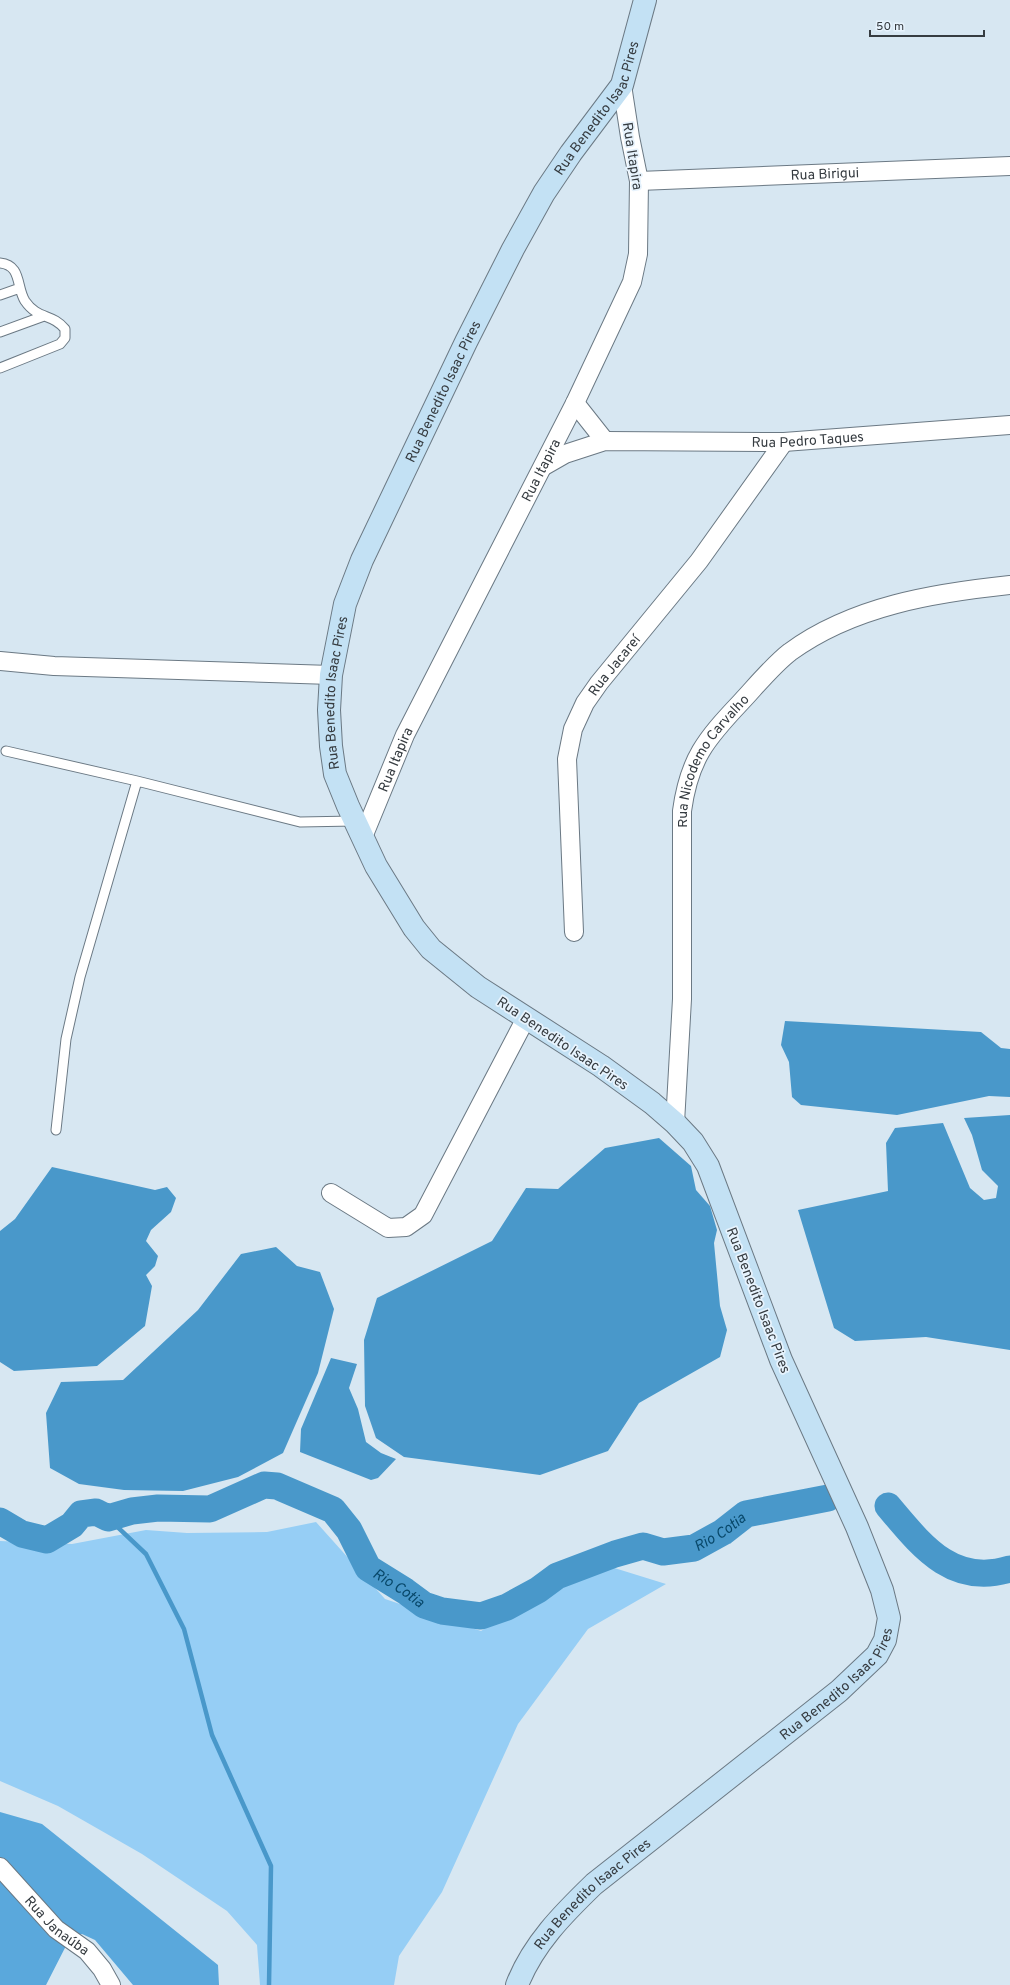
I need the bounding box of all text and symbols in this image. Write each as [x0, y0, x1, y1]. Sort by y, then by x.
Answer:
scale bar [870, 12, 984, 38]
text: 50 m [876, 19, 904, 35]
street label: Rua Benedito Isaac Pires [551, 39, 644, 179]
street label: Rua Itapira [618, 121, 645, 191]
street label: Rua Birigui [790, 165, 860, 185]
street label: Rua Benedito Isaac Pires [403, 318, 485, 466]
street label: Rua Pedro Taques [751, 429, 865, 452]
street label: Rua Itapira [519, 436, 565, 505]
street label: Rua Benedito Isaac Pires [322, 615, 352, 771]
street label: Rua Jacareí [585, 631, 646, 700]
street label: Rua Nicodemo Carvalho [675, 692, 754, 828]
street label: Rua Itapira [375, 725, 418, 795]
street label: Rua Benedito Isaac Pires [493, 994, 631, 1095]
street label: Rua Benedito Isaac Pires [722, 1225, 793, 1376]
water label: Rio Cotia [691, 1509, 751, 1557]
water label: Rio Cotia [369, 1565, 428, 1613]
street label: Rua Benedito Isaac Pires [777, 1627, 897, 1744]
street label: Rua Benedito Isaac Pires [531, 1835, 655, 1953]
street label: Rua Janaúba [20, 1893, 92, 1960]

